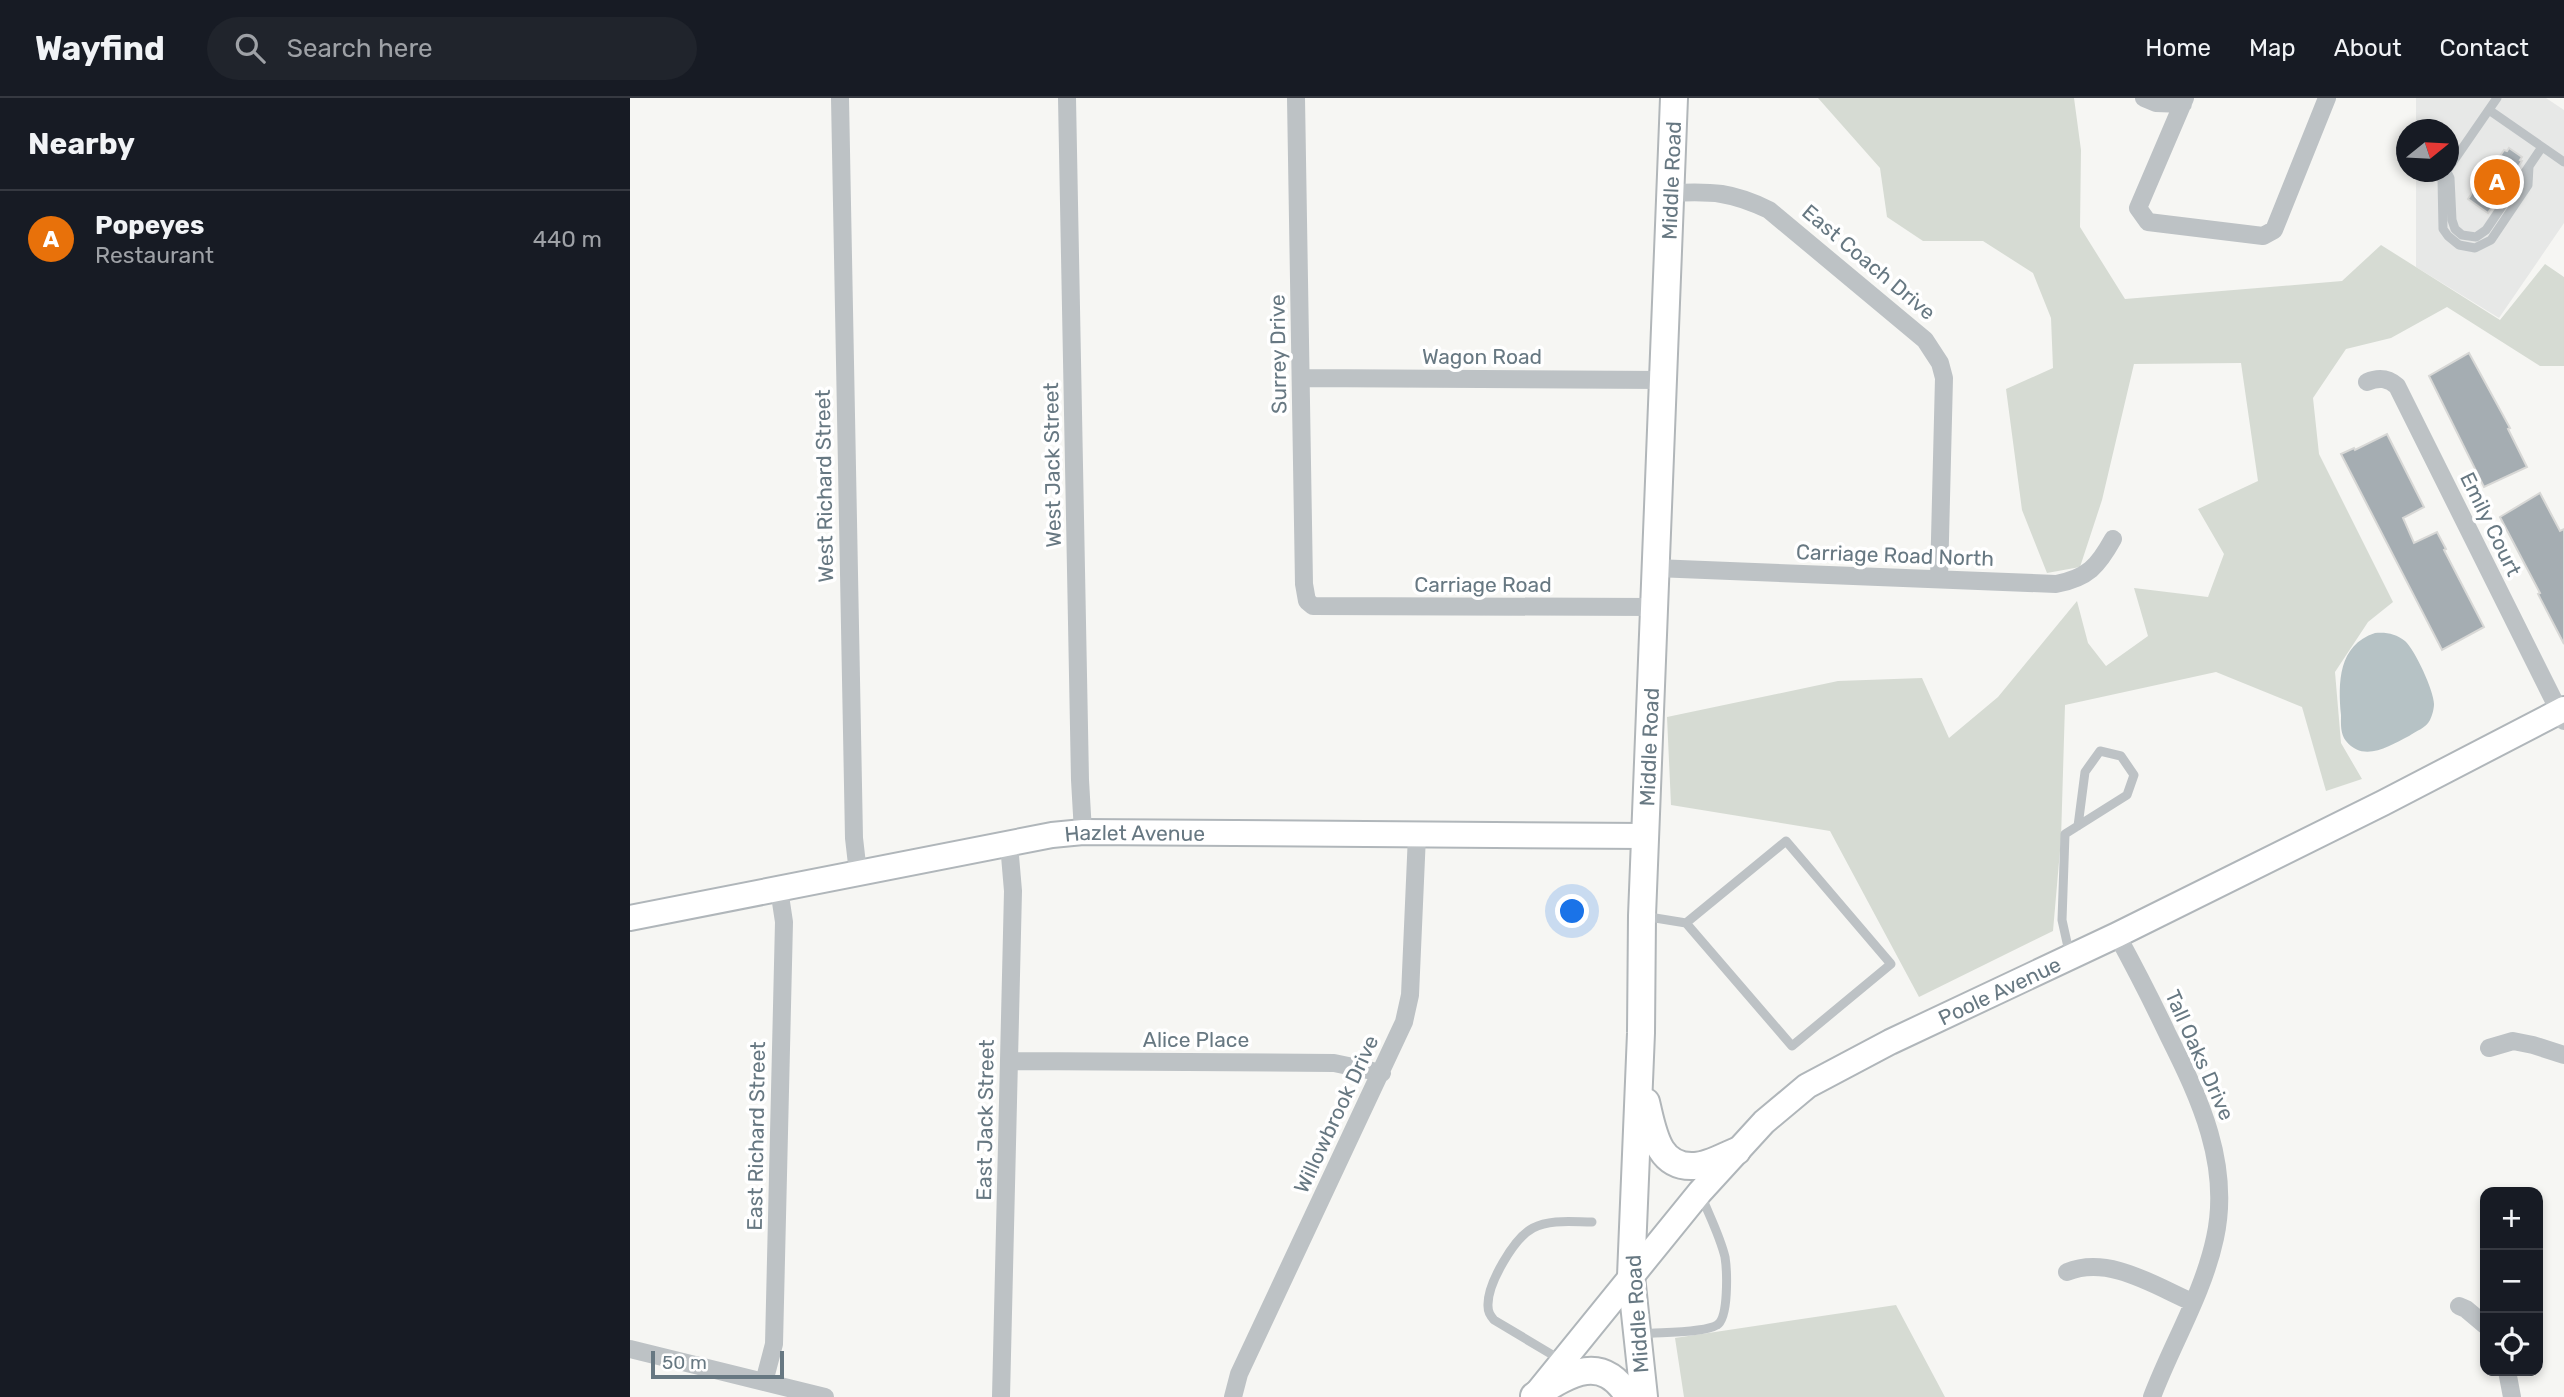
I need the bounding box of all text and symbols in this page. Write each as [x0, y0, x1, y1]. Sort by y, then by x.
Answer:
search box [207, 17, 697, 80]
text: Wayfind [35, 29, 165, 68]
icon: search [231, 29, 269, 67]
text: Search here [287, 33, 433, 64]
text: Home [2145, 34, 2211, 62]
text: Map [2249, 34, 2296, 62]
text: About [2334, 34, 2402, 62]
text: Contact [2440, 34, 2529, 62]
north arrow [2396, 119, 2459, 182]
street label: Middle Road [1656, 121, 1686, 240]
text: Nearby [28, 126, 135, 162]
pin: A [2474, 156, 2520, 208]
street label: East Coach Drive [1797, 199, 1941, 325]
text: Popeyes [95, 210, 204, 241]
text: A [43, 225, 59, 253]
text: 440 m [533, 225, 602, 253]
text: Restaurant [95, 241, 214, 269]
street label: Surrey Drive [1264, 294, 1292, 414]
street label: Wagon Road [1422, 344, 1542, 369]
street label: West Jack Street [1038, 382, 1066, 548]
street label: West Richard Street [810, 389, 838, 583]
street label: Emily Court [2455, 468, 2527, 580]
street label: Carriage Road North [1796, 539, 1994, 571]
street label: Carriage Road [1414, 572, 1552, 597]
street label: Middle Road [1634, 687, 1663, 807]
street label: Hazlet Avenue [1063, 819, 1205, 846]
your location [1555, 894, 1589, 928]
street label: Poole Avenue [1934, 951, 2065, 1030]
street label: Tall Oaks Drive [2160, 986, 2240, 1124]
street label: Alice Place [1143, 1027, 1249, 1052]
street label: Willowbrook Drive [1288, 1031, 1384, 1197]
street label: East Jack Street [971, 1039, 999, 1201]
street label: East Richard Street [742, 1041, 770, 1231]
map controls [2480, 1187, 2543, 1376]
button: + [2480, 1187, 2543, 1250]
button: − [2480, 1250, 2543, 1313]
street label: Middle Road [1620, 1254, 1654, 1374]
button: locate [2480, 1313, 2543, 1376]
scale bar [651, 1348, 784, 1380]
text: 50 m [662, 1351, 707, 1374]

